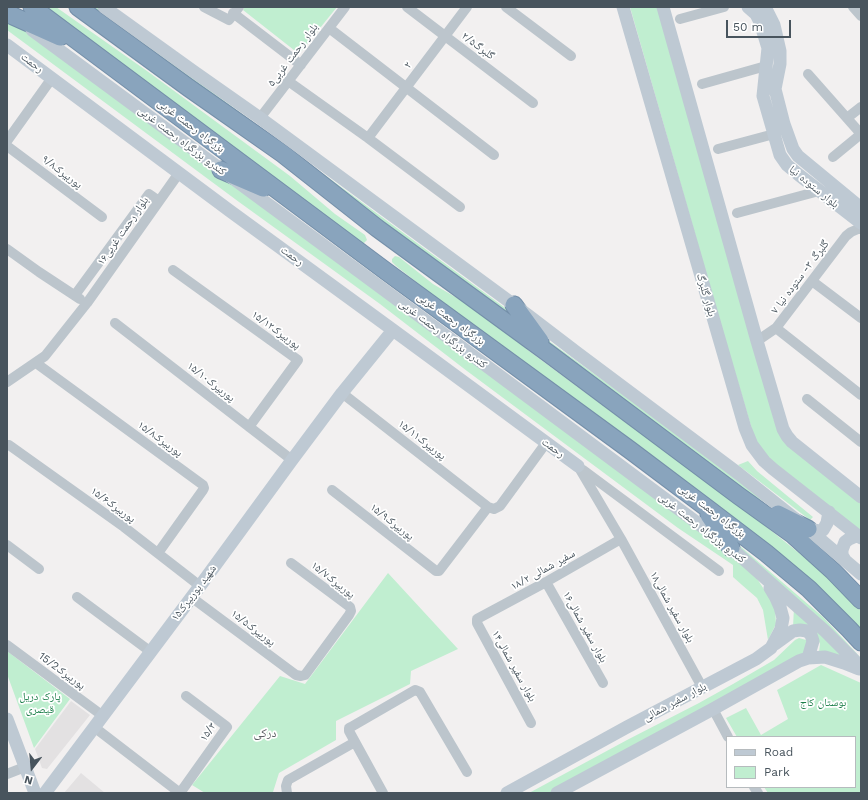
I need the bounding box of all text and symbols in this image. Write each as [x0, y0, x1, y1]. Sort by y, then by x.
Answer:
scale bar [728, 12, 793, 38]
text: 50 m [733, 20, 763, 34]
street label: بلوار رحمت غربی۵ [265, 21, 321, 89]
street label: گلبرگ۲/۵ [459, 29, 497, 63]
street label: رحمت [18, 50, 46, 76]
street label: ۲ [401, 59, 415, 71]
street label: بزرگراه رحمت غربی [155, 96, 227, 156]
street label: کندرو بزرگراه رحمت غربی [135, 104, 229, 178]
street label: پوربیرک۹/۸ [39, 153, 85, 191]
street label: بلوار ستوده نیا [786, 163, 842, 211]
street label: بلوار رحمت غربی۱۶ [95, 194, 151, 268]
street label: گلبرگ ۳- ستوده نیا ۷ [768, 238, 832, 316]
street label: رحمت [278, 243, 306, 269]
street label: بلوار گلبرگ [694, 272, 718, 318]
street label: بزرگراه رحمت غربی [414, 290, 488, 348]
street label: کندرو بزرگراه رحمت غربی [396, 297, 490, 371]
street label: پوربیرک۱۵/۱۲ [249, 308, 303, 352]
street label: پوربیرک۱۵/۱۰ [184, 359, 238, 405]
street label: پوربیرک۱۵/۱۱ [395, 417, 449, 463]
street label: پوربیرک۱۵/۸ [135, 418, 185, 460]
street label: رحمت [539, 435, 567, 461]
street label: بزرگراه رحمت غربی [676, 481, 748, 541]
street label: پوربیرک۱۵/۶ [88, 484, 138, 526]
street label: کندرو بزرگراه رحمت غربی [656, 490, 748, 566]
street label: پوربیرک۱۵/۹ [367, 501, 417, 543]
street label: سفیر شمالی ۱۸/۲ [509, 547, 577, 593]
street label: پوربیرک۱۵/۷ [308, 559, 358, 601]
street label: شهید پوربیرک۱۵ [169, 562, 219, 624]
street label: بلوار سفیر شمالی۱۸ [647, 569, 697, 645]
street label: بلوار سفیر شمالی۱۶ [560, 589, 610, 665]
street label: پوربیرک۱۵/۵ [228, 607, 278, 649]
street label: بلوار سفیر شمالی۱۴ [489, 628, 539, 704]
street label: پوربیرک15/2 [36, 650, 88, 692]
street label: بلوار سفیر شمالی [641, 680, 709, 724]
park label: پارک دریل قیصری [19, 690, 61, 716]
park label: بوستان کاج [800, 696, 846, 710]
street label: ۱۵/۳ [197, 720, 219, 744]
district label: درکی [254, 726, 276, 740]
legend [726, 736, 856, 788]
text: Road [764, 745, 793, 759]
north arrow [12, 748, 52, 788]
text: Park [764, 765, 790, 779]
text: N [23, 773, 34, 787]

